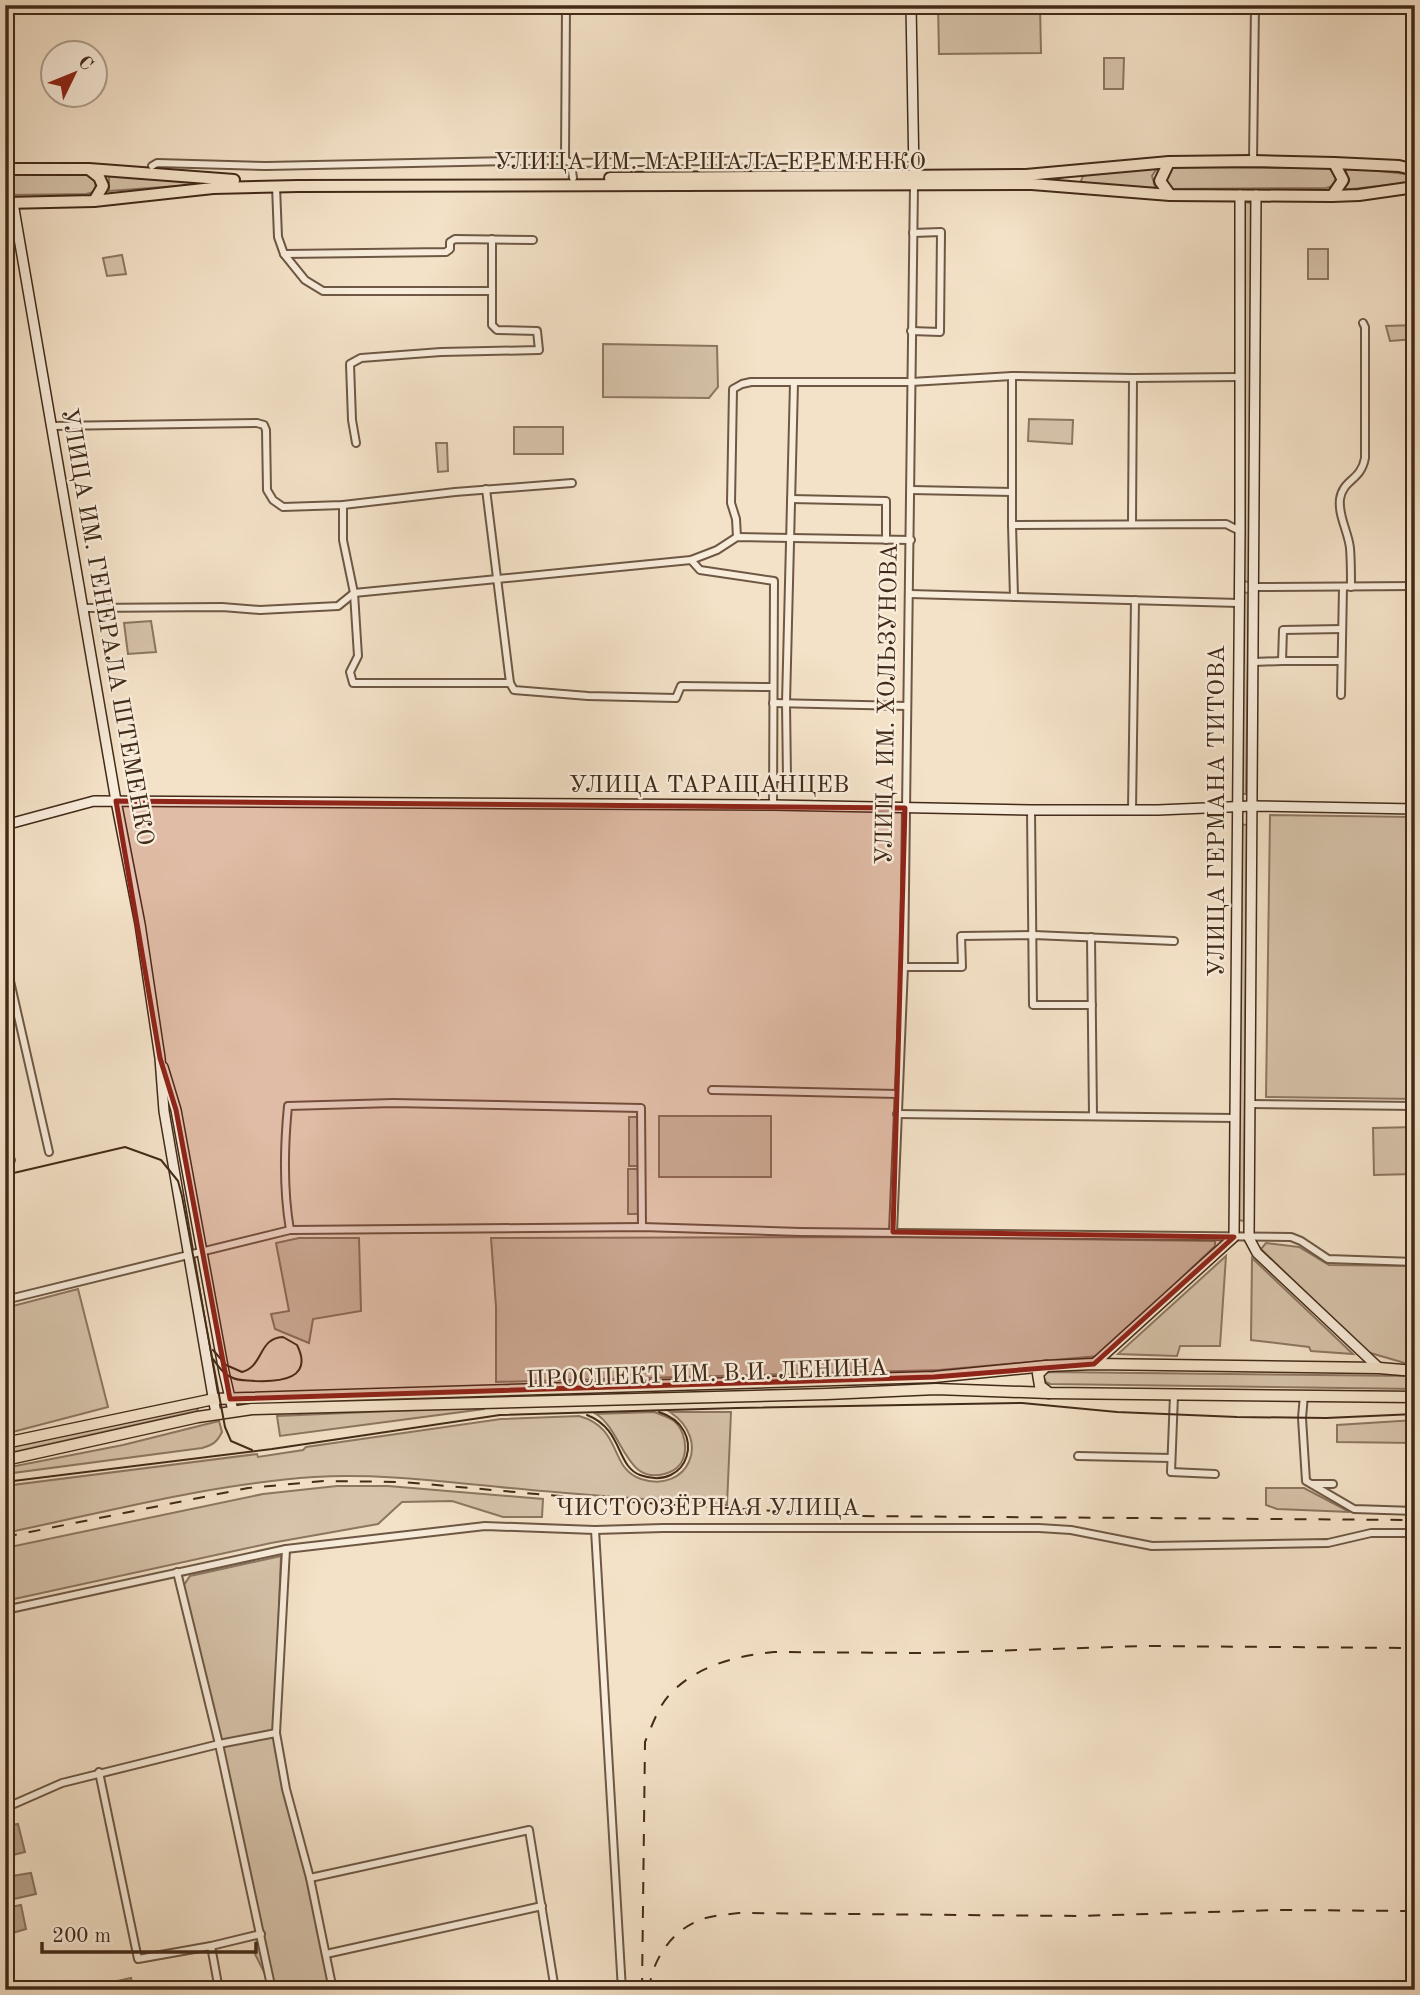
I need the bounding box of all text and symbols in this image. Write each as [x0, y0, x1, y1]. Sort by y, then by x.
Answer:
north arrow [38, 38, 108, 108]
text: С [73, 53, 96, 75]
street label: УЛИЦА ИМ. МАРШАЛА ЕРЕМЕНКО [494, 151, 926, 175]
street label: УЛИЦА ИМ. ГЕНЕРАЛА ШТЕМЕНКО [56, 406, 156, 848]
street label: УЛИЦА ИМ. ХОЛЬЗУНОВА [873, 543, 903, 865]
street label: УЛИЦА ГЕРМАНА ТИТОВА [1206, 645, 1230, 977]
street label: УЛИЦА ТАРАЩАНЦЕВ [569, 774, 849, 798]
street label: ПРОСПЕКТ ИМ. В.И. ЛЕНИНА [526, 1357, 888, 1393]
street label: ЧИСТООЗЁРНАЯ УЛИЦА [556, 1494, 860, 1521]
scale bar [42, 1911, 256, 1955]
text: 200 m [52, 1926, 111, 1947]

